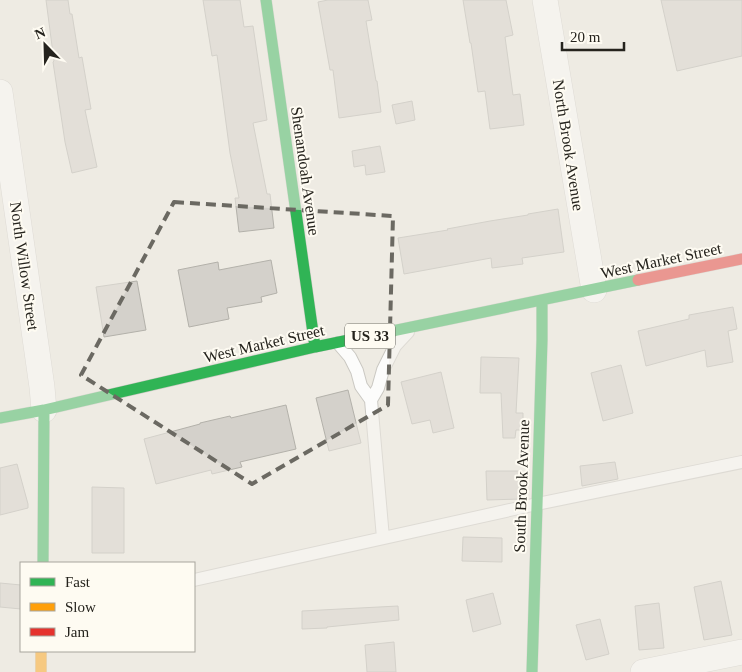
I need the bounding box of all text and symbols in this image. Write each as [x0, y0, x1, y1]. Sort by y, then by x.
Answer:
north arrow [20, 20, 70, 70]
scale bar [562, 20, 624, 52]
text: N [33, 25, 48, 42]
text: 20 m [570, 29, 601, 45]
street label: North Brook Avenue [550, 78, 587, 212]
street label: Shenandoah Avenue [288, 106, 323, 237]
street label: North Willow Street [7, 201, 42, 332]
street label: West Market Street [599, 239, 724, 282]
street label: West Market Street [202, 321, 327, 366]
road number: US 33 [345, 324, 395, 348]
street label: South Brook Avenue [511, 419, 532, 553]
legend [20, 562, 195, 652]
text: Fast [65, 574, 91, 590]
text: Slow [65, 599, 96, 615]
text: Jam [65, 624, 89, 640]

